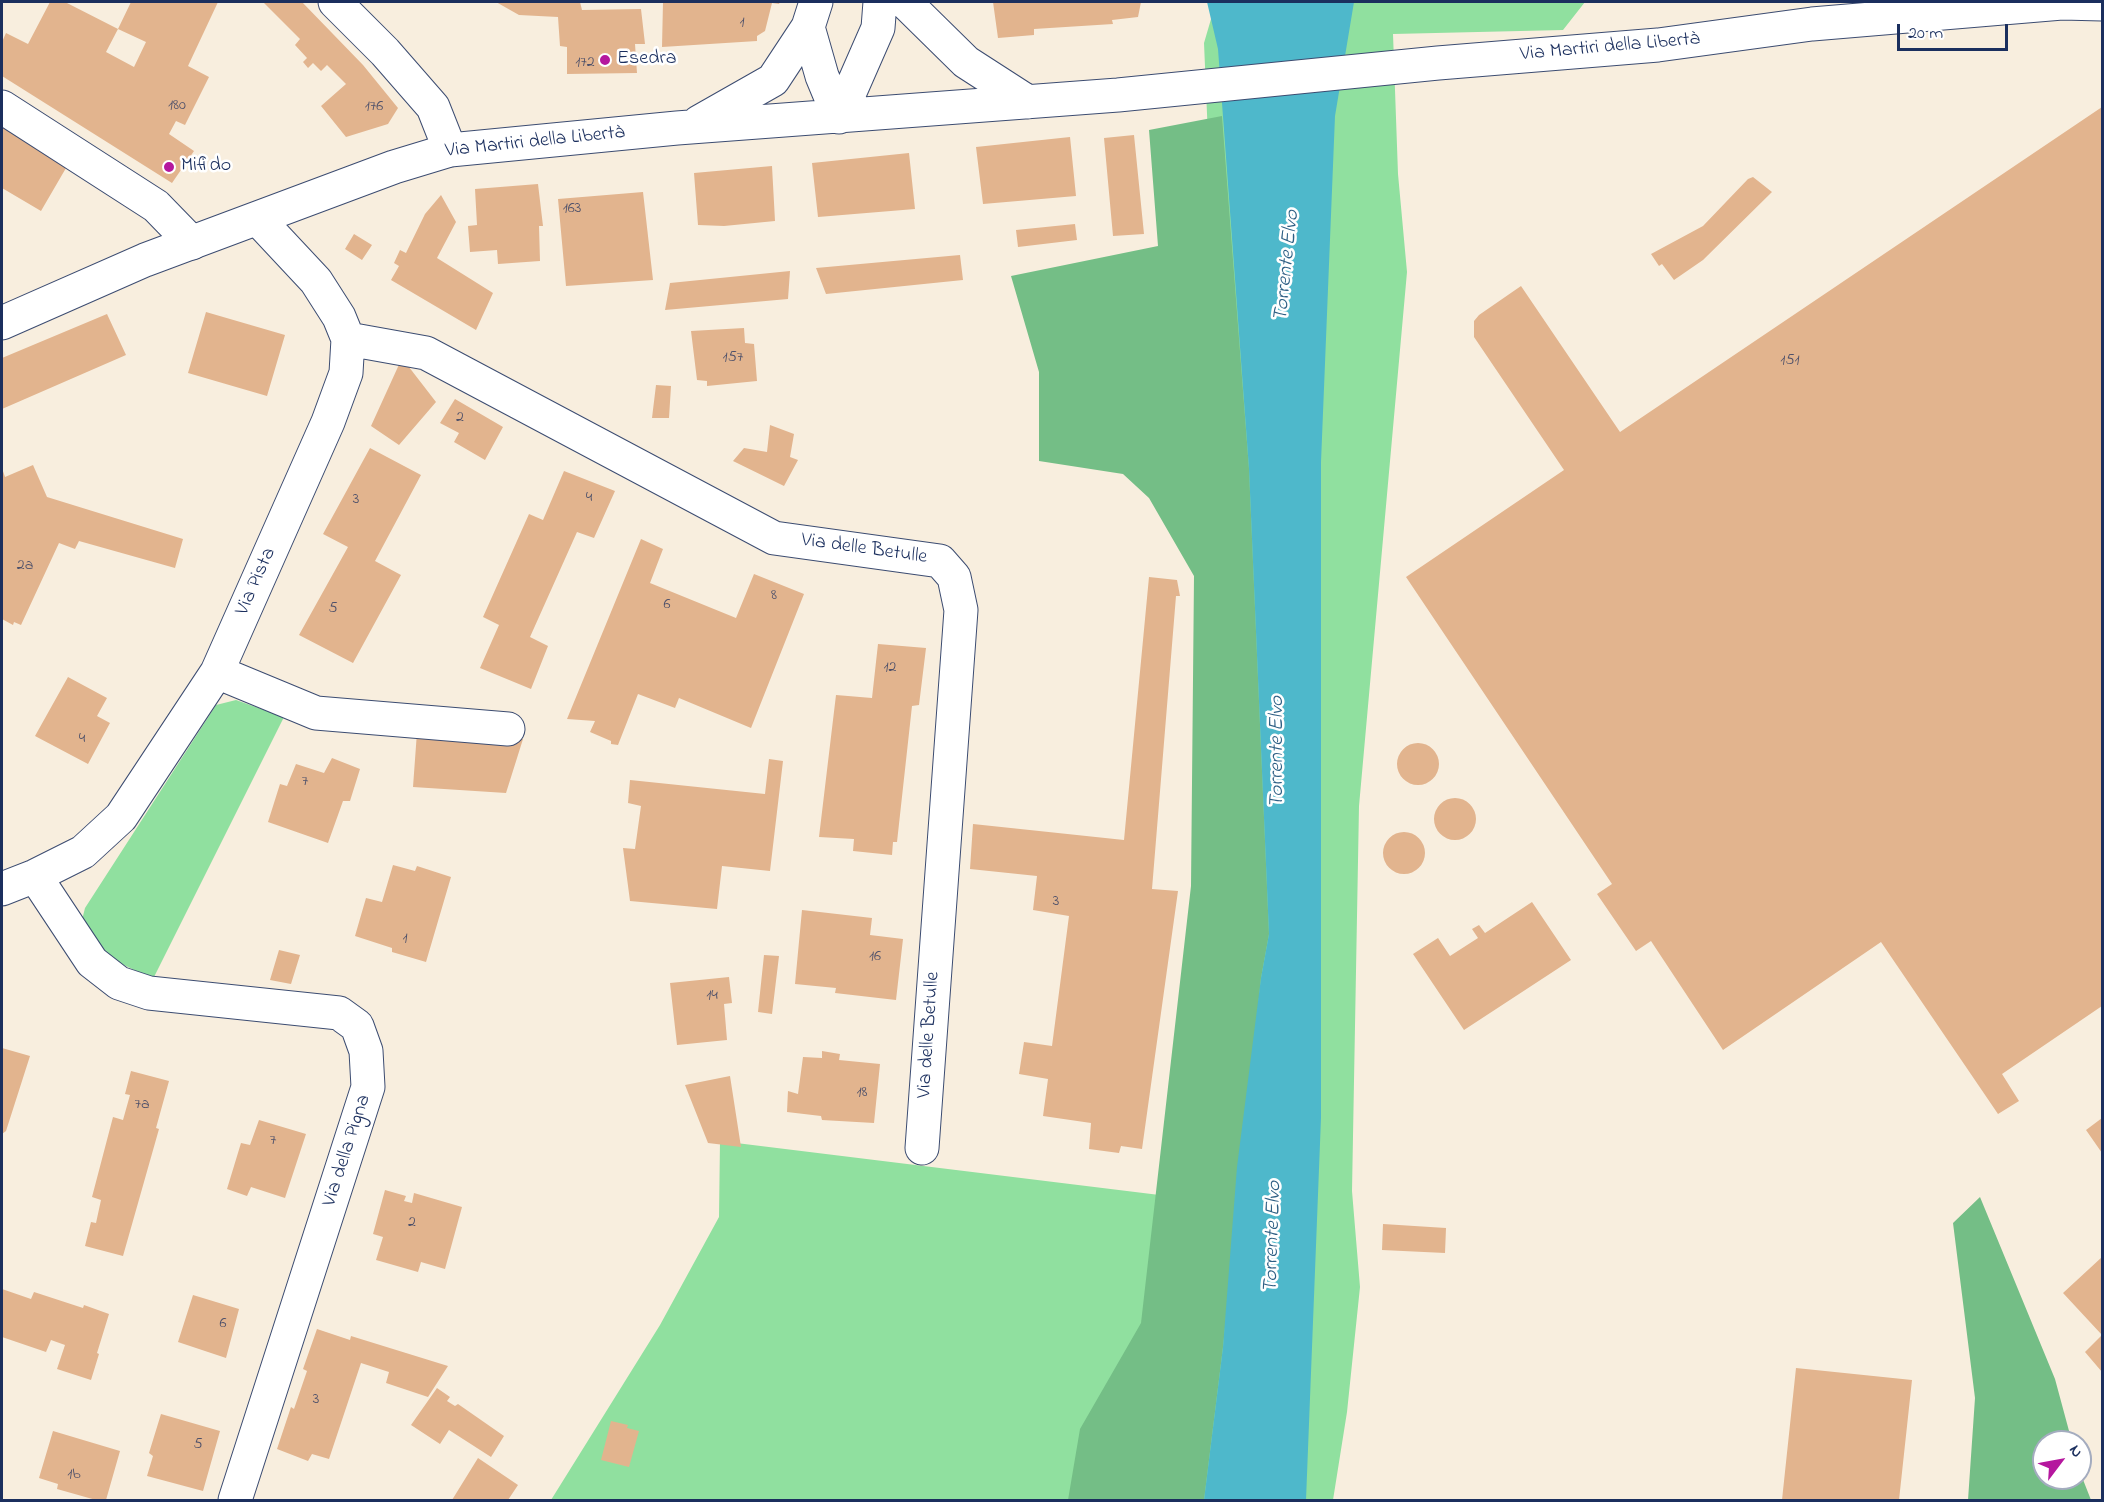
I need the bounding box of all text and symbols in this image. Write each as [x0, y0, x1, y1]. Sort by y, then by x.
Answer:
scale bar [1900, 12, 2011, 50]
house number: 1 [739, 13, 745, 33]
text: 20 m [1908, 21, 1943, 47]
street label: Via Martiri della Libertà [1519, 28, 1701, 68]
place label: Esedra [617, 48, 676, 72]
house number: 172 [575, 53, 595, 73]
marker: Esedra [598, 53, 612, 67]
house number: 180 [168, 96, 186, 116]
house number: 176 [365, 97, 383, 117]
street label: Via Martiri della Libertà [444, 122, 626, 164]
place label: Mifido [181, 155, 231, 179]
marker: Mifido [162, 160, 176, 174]
house number: 163 [563, 199, 581, 219]
water label: Torrente Elvo [1270, 209, 1306, 323]
house number: 157 [723, 348, 743, 368]
house number: 151 [1780, 351, 1800, 371]
house number: 2 [456, 408, 464, 428]
house number: 4 [586, 488, 592, 508]
house number: 3 [353, 490, 359, 510]
street label: Via delle Betulle [800, 529, 928, 571]
street label: Via Pista [232, 544, 282, 620]
house number: 2a [17, 556, 33, 576]
house number: 8 [771, 586, 777, 606]
house number: 6 [663, 595, 671, 615]
house number: 5 [328, 599, 338, 619]
house number: 12 [883, 658, 897, 678]
water label: Torrente Elvo [1266, 696, 1292, 808]
house number: 4 [79, 729, 85, 749]
house number: 7 [302, 772, 308, 792]
house number: 3 [1053, 892, 1059, 912]
house number: 1 [402, 929, 408, 949]
house number: 16 [869, 947, 881, 967]
street label: Via delle Betulle [914, 971, 946, 1099]
house number: 14 [706, 986, 718, 1006]
house number: 18 [856, 1083, 868, 1103]
street label: Via della Pigna [319, 1092, 377, 1210]
house number: 7a [134, 1095, 150, 1115]
house number: 7 [270, 1131, 276, 1151]
water label: Torrente Elvo [1259, 1181, 1289, 1293]
house number: 2 [408, 1213, 416, 1233]
house number: 6 [219, 1314, 227, 1334]
house number: 3 [313, 1390, 319, 1410]
north arrow [2032, 1430, 2092, 1490]
house number: 5 [193, 1435, 203, 1455]
text: N [2063, 1441, 2089, 1462]
house number: 1b [67, 1465, 81, 1485]

